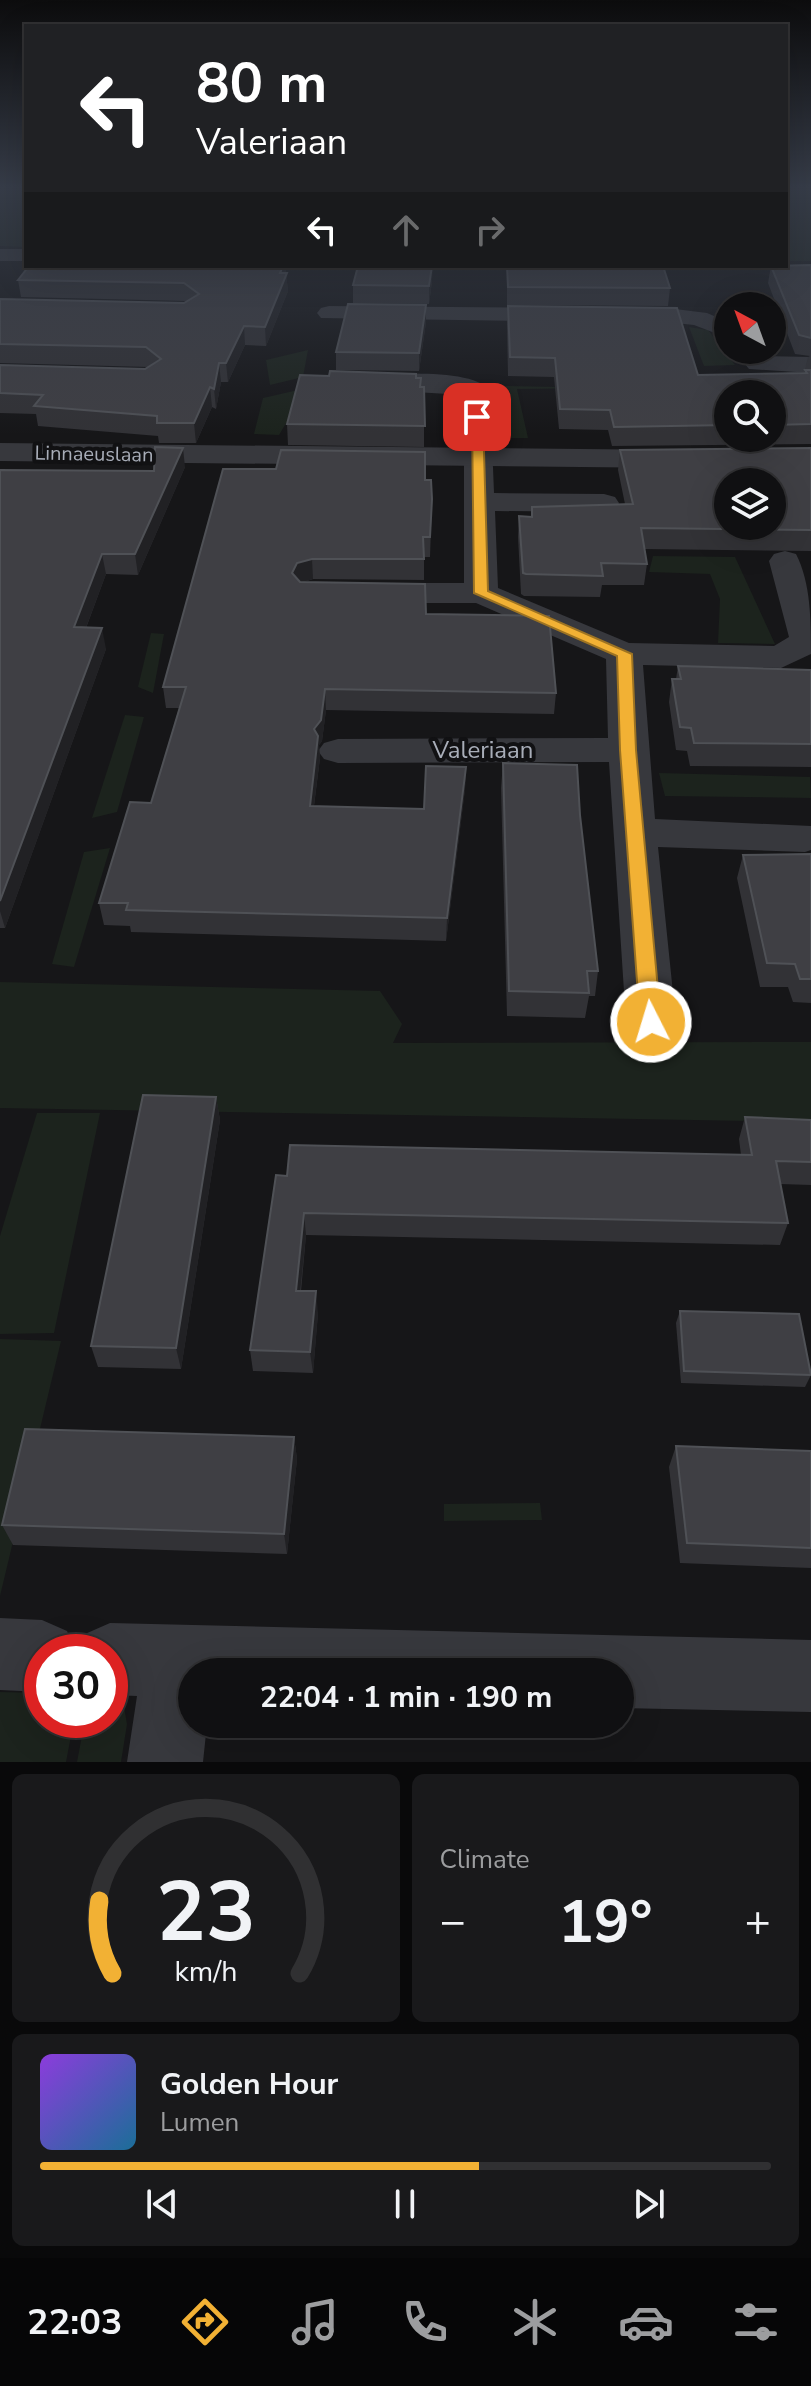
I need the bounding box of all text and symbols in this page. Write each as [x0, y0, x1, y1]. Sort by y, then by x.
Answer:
text: 80 m [196, 45, 327, 122]
icon: left [64, 56, 168, 160]
text: Valeriaan [196, 118, 347, 167]
icon: left [300, 208, 344, 252]
icon: ahead [384, 208, 428, 252]
icon: right [468, 208, 512, 252]
north arrow [714, 292, 786, 364]
map controls [714, 292, 786, 540]
button: search [714, 380, 786, 452]
pin [443, 383, 511, 451]
icon: arrive [455, 395, 499, 439]
street label: Linnaeuslaan [34, 439, 154, 469]
button: layers [714, 468, 786, 540]
street label: Valeriaan [432, 734, 533, 766]
position arrow [609, 980, 693, 1064]
speed limit sign: 30 [24, 1634, 128, 1738]
text: 22:04 · 1 min · 190 m [260, 1677, 552, 1718]
text: Climate [440, 1842, 530, 1877]
text: 23 [156, 1856, 256, 1969]
text: 19° [558, 1881, 653, 1963]
text: − [440, 1892, 466, 1952]
text: + [745, 1892, 771, 1952]
text: km/h [174, 1952, 237, 1991]
text: Golden Hour [160, 2064, 338, 2105]
text: Lumen [160, 2105, 239, 2140]
icon: previous [140, 2182, 184, 2226]
icon: pause [383, 2182, 427, 2226]
icon: next [627, 2182, 671, 2226]
icon: directions [177, 2294, 233, 2350]
icon: music [287, 2294, 343, 2350]
icon: phone [397, 2294, 453, 2350]
icon: climate [507, 2294, 563, 2350]
icon: car [618, 2294, 674, 2350]
icon: filters [728, 2294, 784, 2350]
text: 22:03 [27, 2298, 122, 2347]

